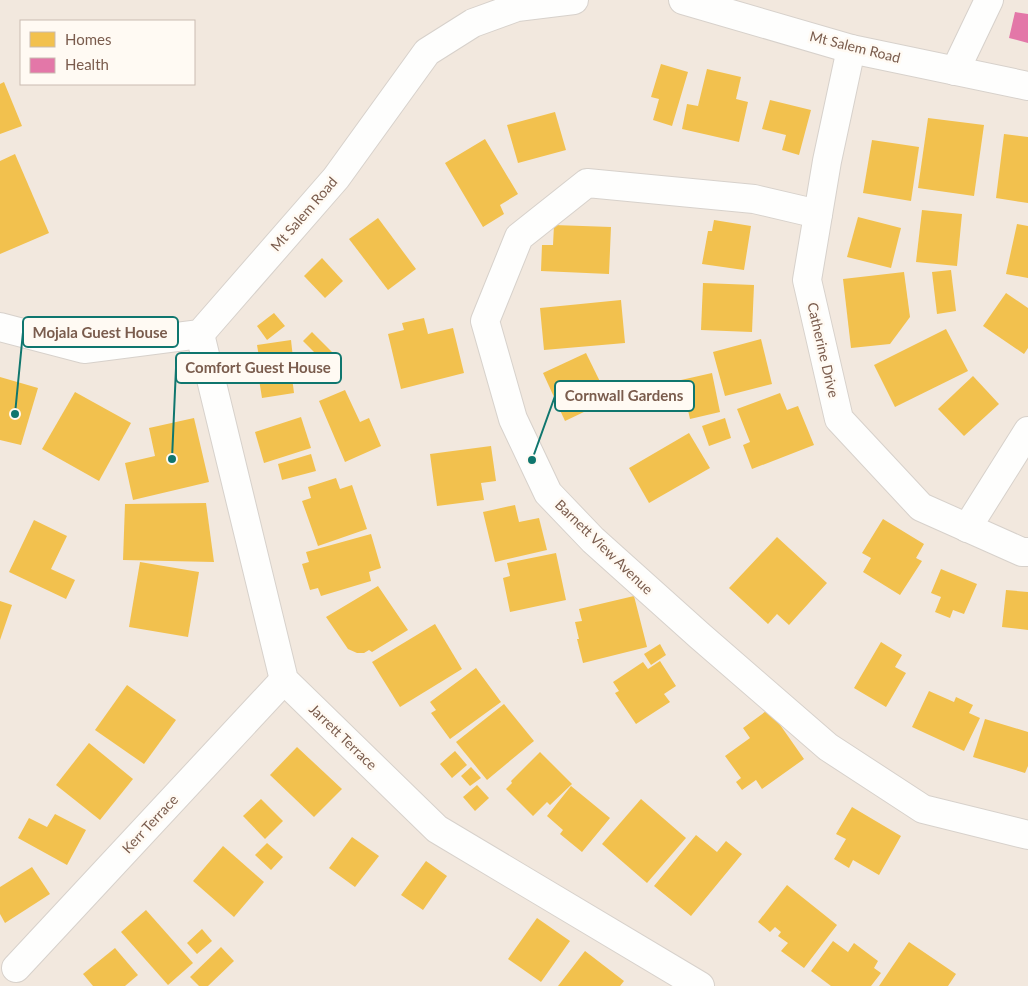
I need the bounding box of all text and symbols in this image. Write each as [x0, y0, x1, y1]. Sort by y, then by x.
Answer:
legend [20, 20, 195, 85]
street label: Mt Salem Road [808, 27, 902, 66]
text: Homes [65, 30, 111, 48]
text: Health [65, 55, 109, 73]
street label: Mt Salem Road [267, 173, 340, 254]
street label: Catherine Drive [804, 301, 843, 399]
callout: Mojala Guest House [23, 317, 178, 347]
text: Mojala Guest House [32, 323, 168, 341]
callout: Comfort Guest House [176, 353, 341, 383]
text: Comfort Guest House [185, 358, 331, 376]
callout: Cornwall Gardens [555, 381, 694, 411]
text: Cornwall Gardens [565, 386, 684, 404]
street label: Barnett View Avenue [552, 496, 657, 598]
street label: Jarrett Terrace [306, 700, 381, 773]
street label: Kerr Terrace [118, 791, 181, 857]

